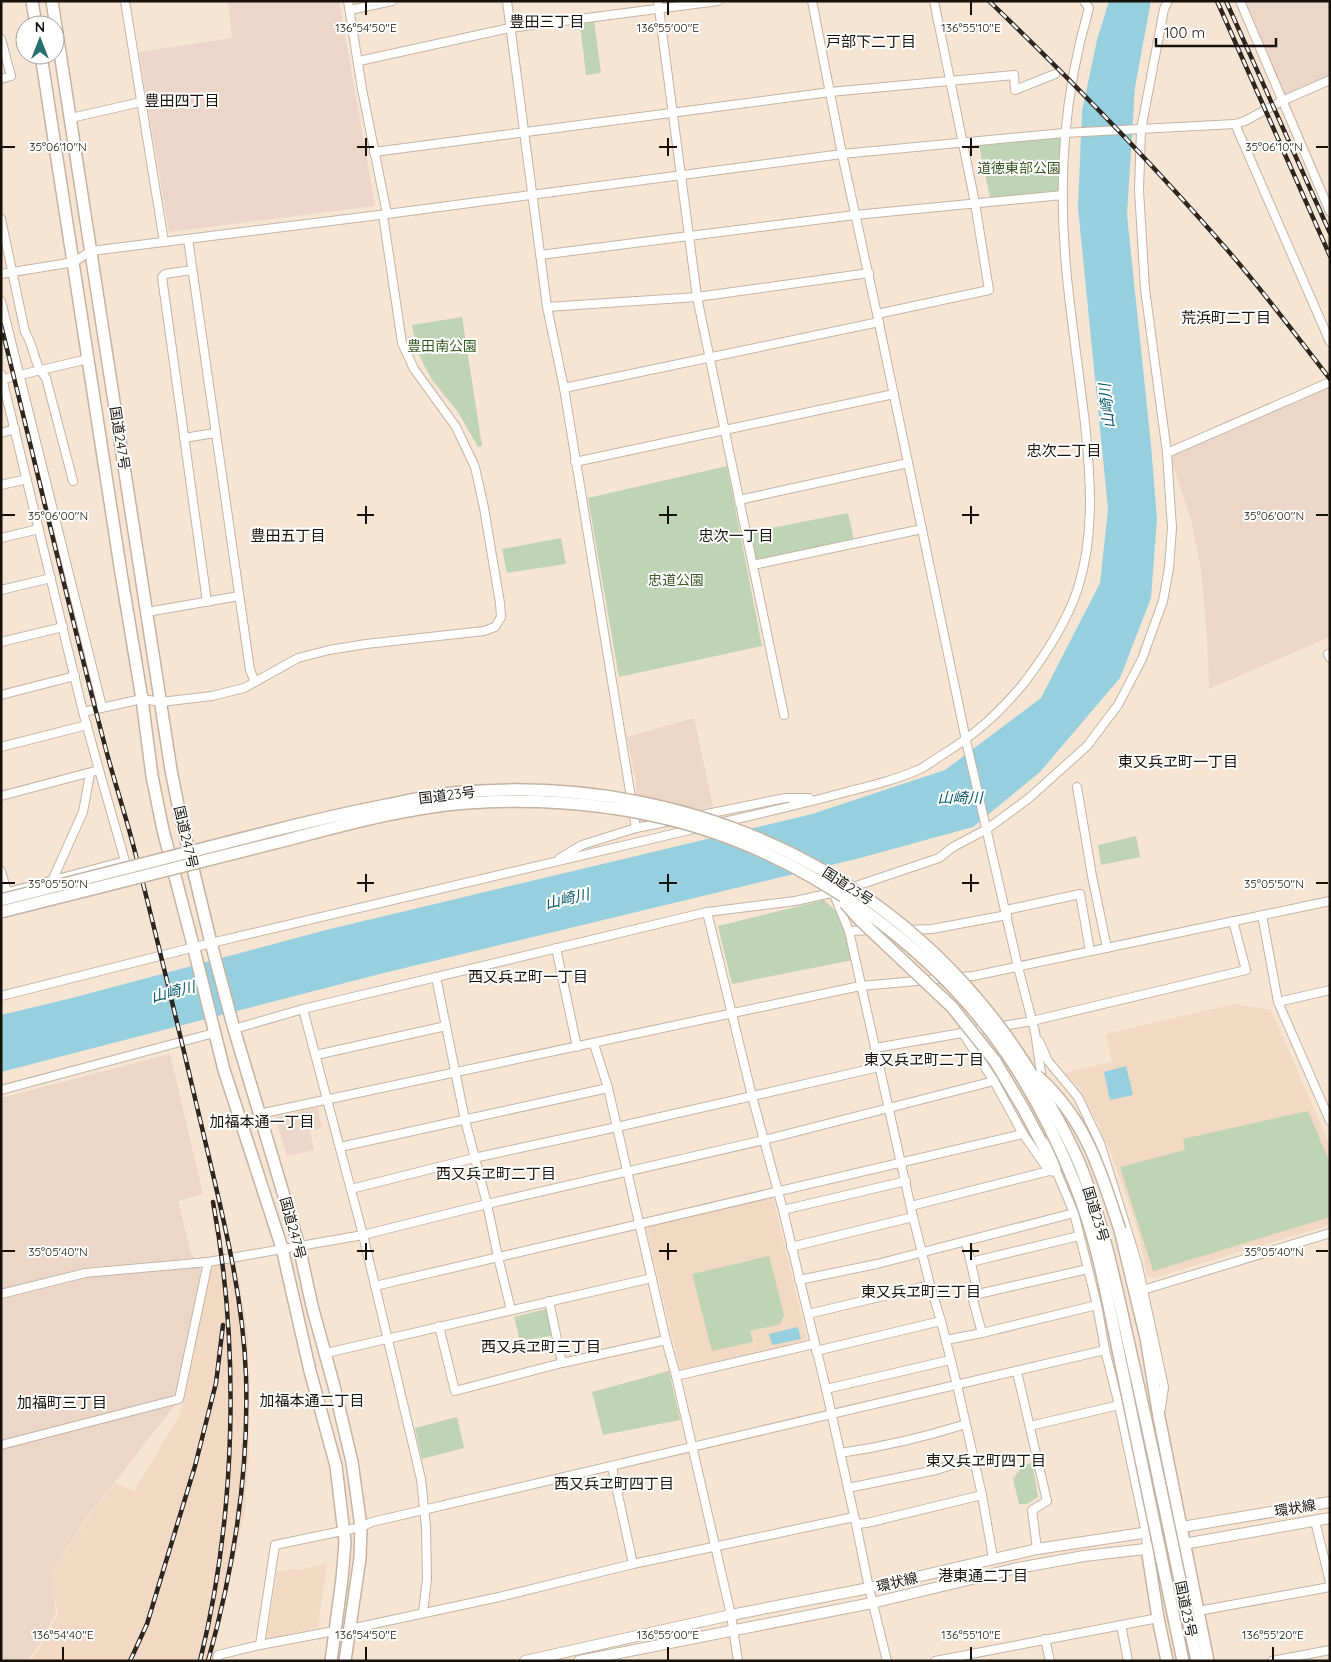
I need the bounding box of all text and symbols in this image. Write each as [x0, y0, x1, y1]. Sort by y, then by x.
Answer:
district label: 豊田三丁目 [509, 12, 585, 31]
north arrow [15, 15, 65, 65]
scale bar [1156, 15, 1276, 47]
text: N [35, 18, 45, 36]
text: 136°54'50"E [335, 20, 397, 35]
text: 136°55'00"E [637, 20, 699, 35]
text: 136°55'10"E [941, 20, 1001, 35]
text: 100 m [1164, 23, 1205, 42]
district label: 戸部下二丁目 [826, 32, 916, 51]
district label: 豊田四丁目 [144, 91, 220, 110]
text: 35°06'10"N [29, 139, 87, 154]
text: 35°06'10"N [1245, 139, 1303, 154]
park label: 道徳東部公園 [977, 159, 1061, 177]
district label: 荒浜町二丁目 [1181, 308, 1271, 327]
park label: 豊田南公園 [407, 337, 477, 355]
water label: 山崎川 [1094, 381, 1118, 429]
street label: 国道247号 [106, 405, 134, 471]
district label: 忠次二丁目 [1026, 441, 1102, 460]
text: 35°06'00"N [28, 508, 88, 523]
text: 35°06'00"N [1244, 508, 1304, 523]
district label: 豊田五丁目 [250, 526, 326, 545]
district label: 忠次一丁目 [698, 526, 774, 545]
park label: 忠道公園 [648, 571, 704, 589]
district label: 東又兵ヱ町一丁目 [1118, 752, 1238, 771]
street label: 国道23号 [418, 783, 476, 807]
water label: 山崎川 [937, 788, 984, 807]
street label: 国道247号 [170, 804, 202, 870]
street label: 国道23号 [819, 863, 877, 909]
text: 35°05'50"N [28, 876, 88, 891]
text: 35°05'50"N [1244, 876, 1304, 891]
water label: 山崎川 [543, 884, 593, 913]
district label: 西又兵ヱ町一丁目 [468, 967, 588, 986]
water label: 山崎川 [149, 976, 199, 1006]
district label: 東又兵ヱ町二丁目 [864, 1050, 984, 1069]
district label: 加福本通一丁目 [209, 1112, 315, 1131]
district label: 西又兵ヱ町二丁目 [436, 1164, 556, 1183]
street label: 国道23号 [1079, 1184, 1113, 1244]
street label: 国道247号 [276, 1195, 310, 1261]
text: 35°05'40"N [28, 1244, 88, 1259]
text: 35°05'40"N [1244, 1244, 1304, 1259]
district label: 東又兵ヱ町三丁目 [861, 1282, 981, 1301]
district label: 西又兵ヱ町三丁目 [481, 1337, 601, 1356]
district label: 加福本通二丁目 [259, 1391, 365, 1410]
district label: 加福町三丁目 [17, 1393, 107, 1412]
district label: 東又兵ヱ町四丁目 [926, 1451, 1046, 1470]
district label: 西又兵ヱ町四丁目 [554, 1474, 674, 1493]
street label: 環状線 [1273, 1495, 1317, 1521]
district label: 港東通二丁目 [938, 1566, 1028, 1585]
street label: 環状線 [874, 1568, 920, 1596]
street label: 国道23号 [1171, 1579, 1201, 1639]
text: 136°54'40"E [32, 1627, 94, 1642]
text: 136°54'50"E [335, 1627, 397, 1642]
text: 136°55'00"E [637, 1627, 699, 1642]
text: 136°55'10"E [941, 1627, 1001, 1642]
text: 136°55'20"E [1242, 1627, 1304, 1642]

